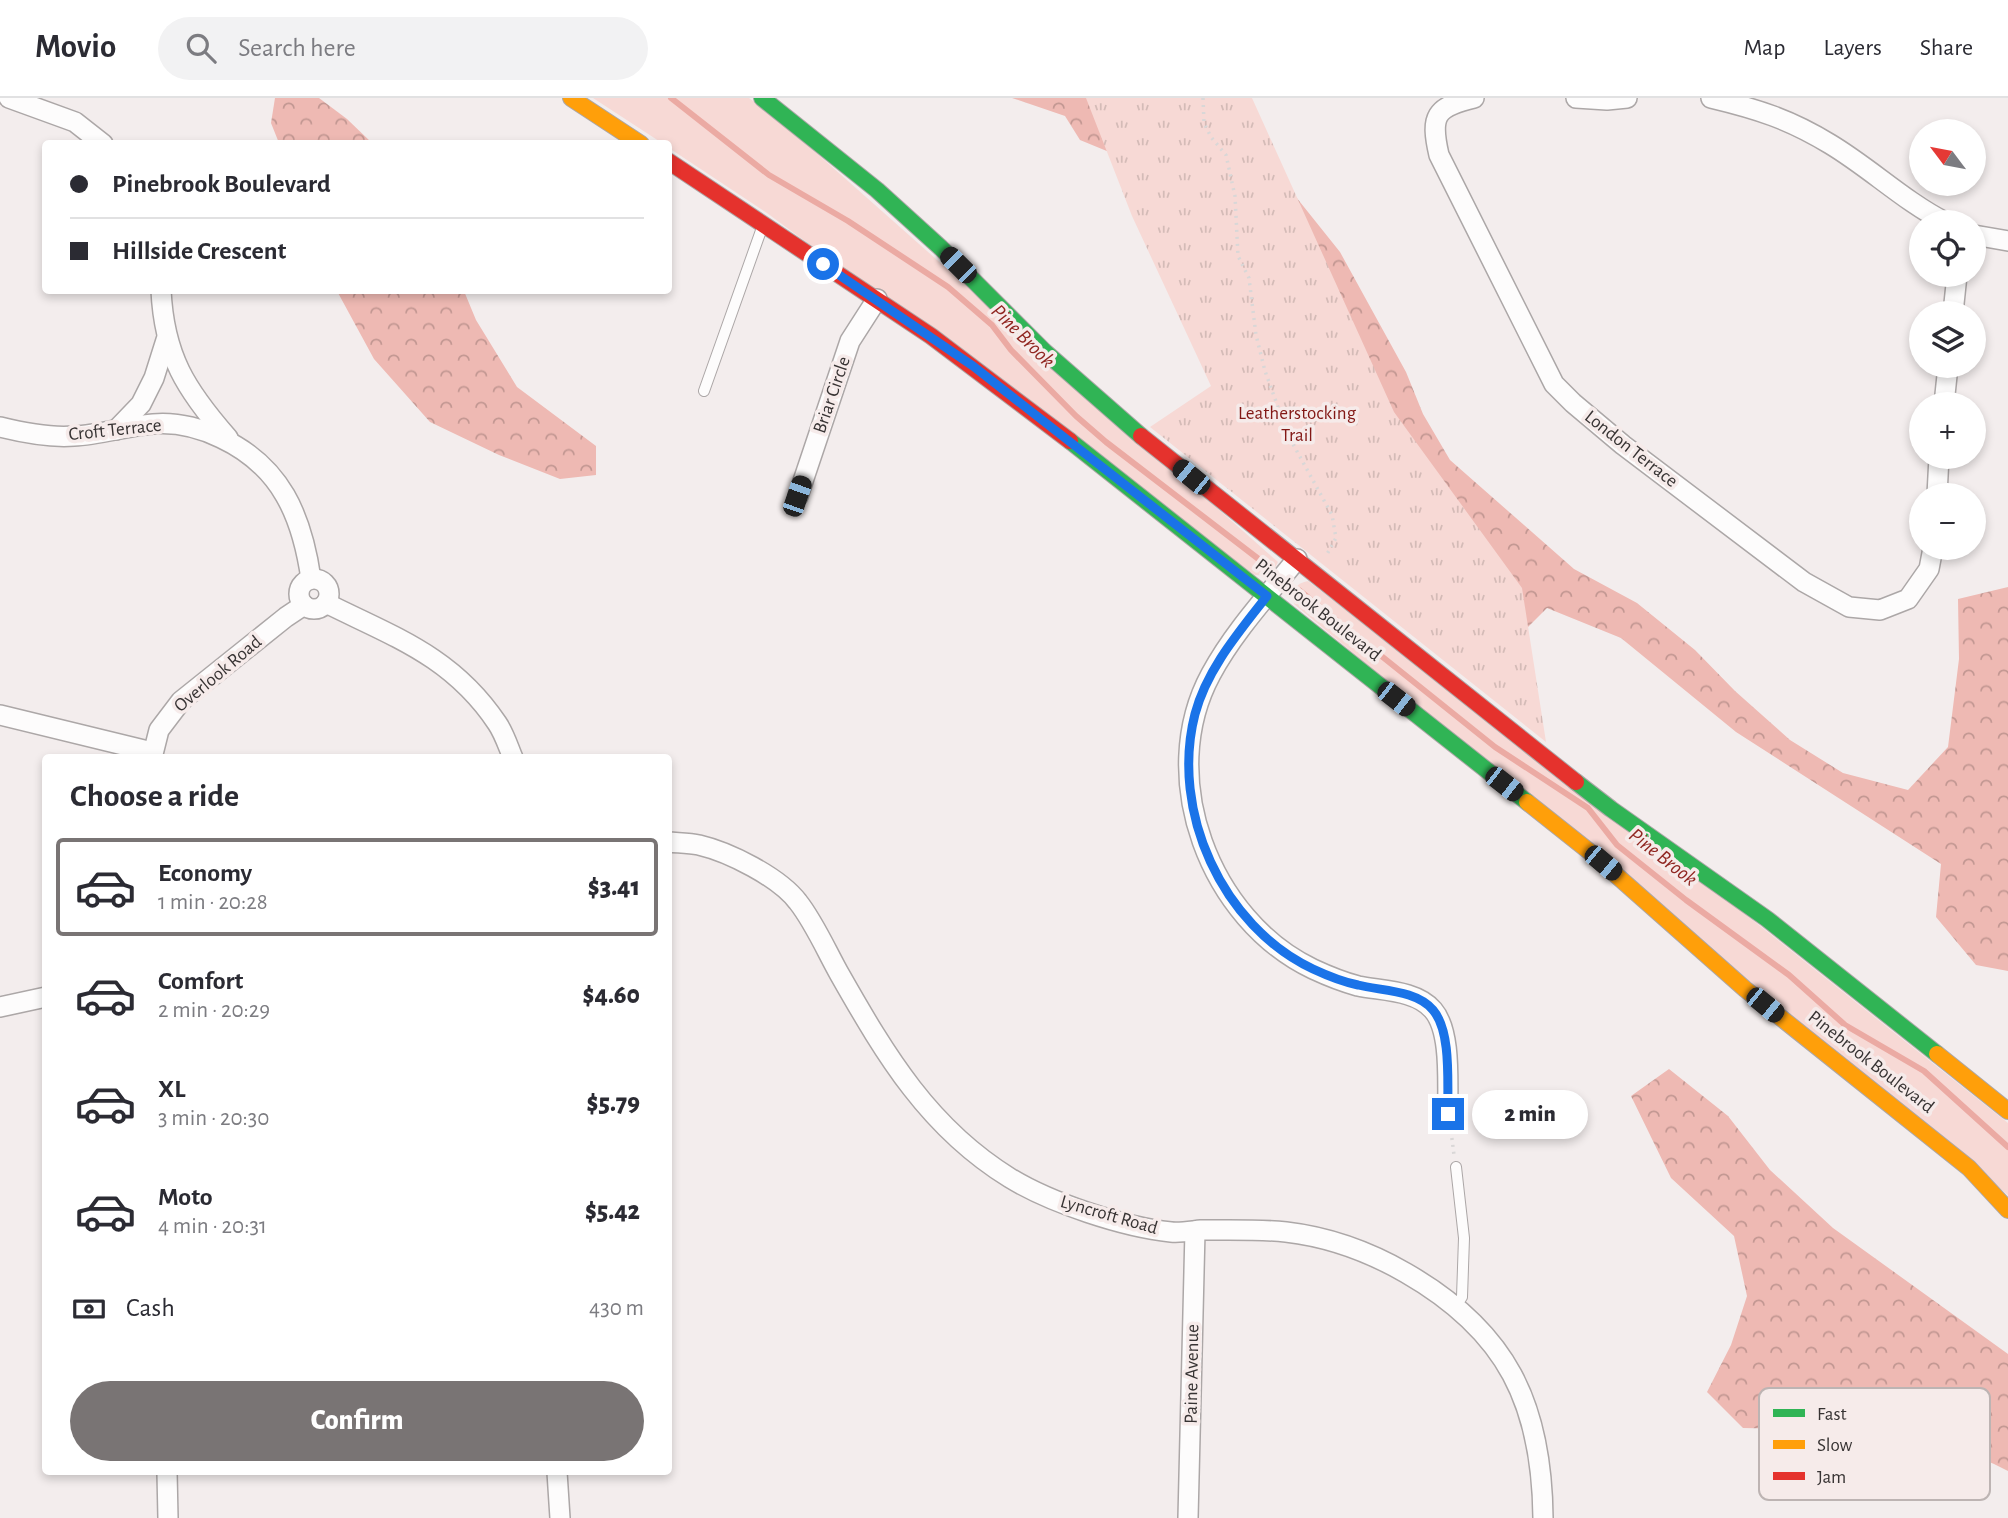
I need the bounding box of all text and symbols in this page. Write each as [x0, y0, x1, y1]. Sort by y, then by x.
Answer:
search box [158, 17, 648, 80]
icon: search [182, 29, 220, 67]
text: Movio [35, 31, 116, 64]
text: Search here [238, 35, 356, 61]
text: Map [1743, 36, 1785, 60]
text: Layers [1823, 36, 1882, 60]
text: Share [1920, 36, 1973, 60]
north arrow [1909, 119, 1986, 196]
map controls [1909, 119, 1986, 560]
text: Pinebrook Boulevard [112, 171, 331, 197]
button: locate [1909, 210, 1986, 287]
text: Hillside Crescent [112, 238, 286, 264]
car [936, 243, 981, 287]
route start [807, 248, 839, 280]
water label: Pine Brook [987, 300, 1059, 372]
button: layers [1909, 301, 1986, 378]
street label: Briar Circle [810, 354, 854, 436]
button: + [1909, 392, 1986, 469]
park label: Leatherstocking Trail [1238, 404, 1357, 445]
street label: London Terrace [1581, 407, 1681, 491]
street label: Croft Terrace [68, 416, 162, 444]
car [1169, 456, 1214, 498]
car [781, 473, 814, 519]
button: − [1909, 483, 1986, 560]
street label: Pinebrook Boulevard [1251, 555, 1385, 665]
street label: Overlook Road [171, 632, 265, 716]
car [1373, 678, 1420, 720]
car [1481, 763, 1528, 805]
text: Choose a ride [70, 780, 239, 812]
water label: Pine Brook [1625, 824, 1701, 890]
car [1581, 841, 1626, 885]
icon: car [74, 856, 137, 919]
text: Economy [158, 860, 252, 886]
text: $3.41 [588, 874, 640, 900]
text: 1 min · 20:28 [158, 891, 268, 914]
icon: car [74, 964, 137, 1027]
text: Comfort [158, 968, 243, 994]
text: $4.60 [583, 982, 640, 1008]
car [1743, 984, 1788, 1026]
text: 2 min · 20:29 [158, 999, 270, 1022]
street label: Pinebrook Boulevard [1804, 1007, 1938, 1117]
icon: car [74, 1072, 137, 1135]
text: XL [158, 1076, 185, 1102]
text: $5.79 [587, 1090, 640, 1116]
callout: 2 min [1472, 1090, 1588, 1138]
route end [1432, 1098, 1464, 1130]
text: 2 min [1504, 1103, 1556, 1126]
text: 3 min · 20:30 [158, 1107, 269, 1130]
icon: car [74, 1180, 137, 1243]
text: Moto [158, 1184, 213, 1210]
street label: Lyncroft Road [1058, 1192, 1160, 1238]
text: $5.42 [585, 1198, 640, 1224]
text: 4 min · 20:31 [158, 1215, 267, 1238]
icon: cash [70, 1290, 108, 1328]
text: Cash [126, 1295, 175, 1321]
text: 430 m [589, 1297, 644, 1320]
street label: Paine Avenue [1182, 1324, 1202, 1424]
button: Confirm [70, 1381, 644, 1461]
legend [1759, 1388, 1990, 1500]
text: Fast [1817, 1405, 1847, 1424]
text: Slow [1817, 1436, 1853, 1455]
text: Jam [1817, 1468, 1846, 1487]

